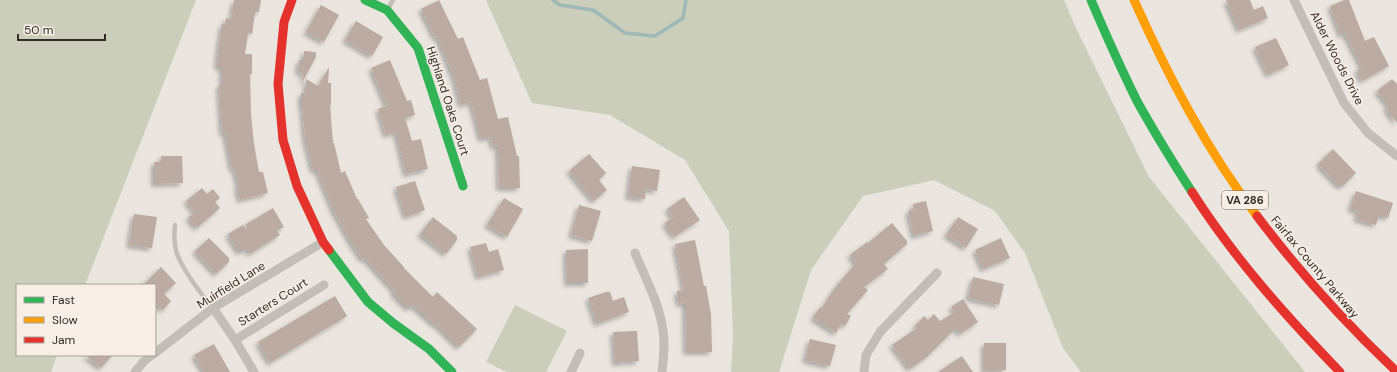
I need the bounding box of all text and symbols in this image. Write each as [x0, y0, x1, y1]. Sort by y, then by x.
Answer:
street label: Alder Woods Drive [1306, 8, 1368, 108]
scale bar [18, 16, 105, 42]
text: 50 m [24, 22, 53, 38]
street label: Highland Oaks Court [423, 44, 473, 158]
road number: VA 286 [1222, 191, 1268, 209]
street label: Fairfax County Parkway [1267, 212, 1363, 322]
street label: Muirfield Lane [194, 258, 268, 312]
street label: Starters Court [235, 274, 311, 330]
legend [16, 284, 156, 356]
text: Fast [52, 292, 75, 308]
text: Slow [52, 312, 78, 328]
text: Jam [52, 332, 75, 348]

